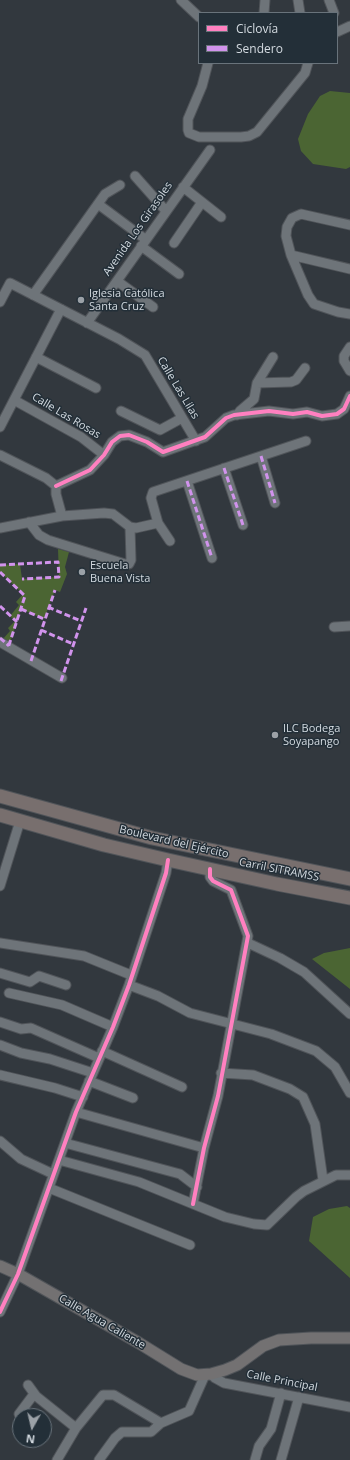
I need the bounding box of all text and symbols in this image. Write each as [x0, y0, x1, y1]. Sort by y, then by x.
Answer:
legend [198, 12, 338, 64]
text: Ciclovía [236, 20, 278, 37]
text: Sendero [236, 40, 283, 57]
street label: Avenida Los Girasoles [101, 179, 175, 279]
place label: Iglesia Católica Santa Cruz [89, 287, 165, 313]
marker: Iglesia Católica Santa Cruz [76, 295, 86, 305]
street label: Calle Las Lilas [154, 355, 202, 421]
street label: Calle Las Rosas [29, 390, 103, 442]
place label: Escuela Buena Vista [90, 559, 150, 585]
marker: Escuela Buena Vista [77, 567, 87, 577]
place label: ILC Bodega Soyapango [283, 722, 340, 748]
marker: ILC Bodega Soyapango [270, 730, 280, 740]
street label: Boulevard del Ejército [118, 823, 230, 861]
street label: Carril SITRAMSS [238, 856, 320, 884]
street label: Calle Agua Caliente [56, 1292, 148, 1352]
street label: Calle Principal [245, 1368, 319, 1394]
north arrow [12, 1408, 52, 1448]
text: N [25, 1431, 36, 1447]

